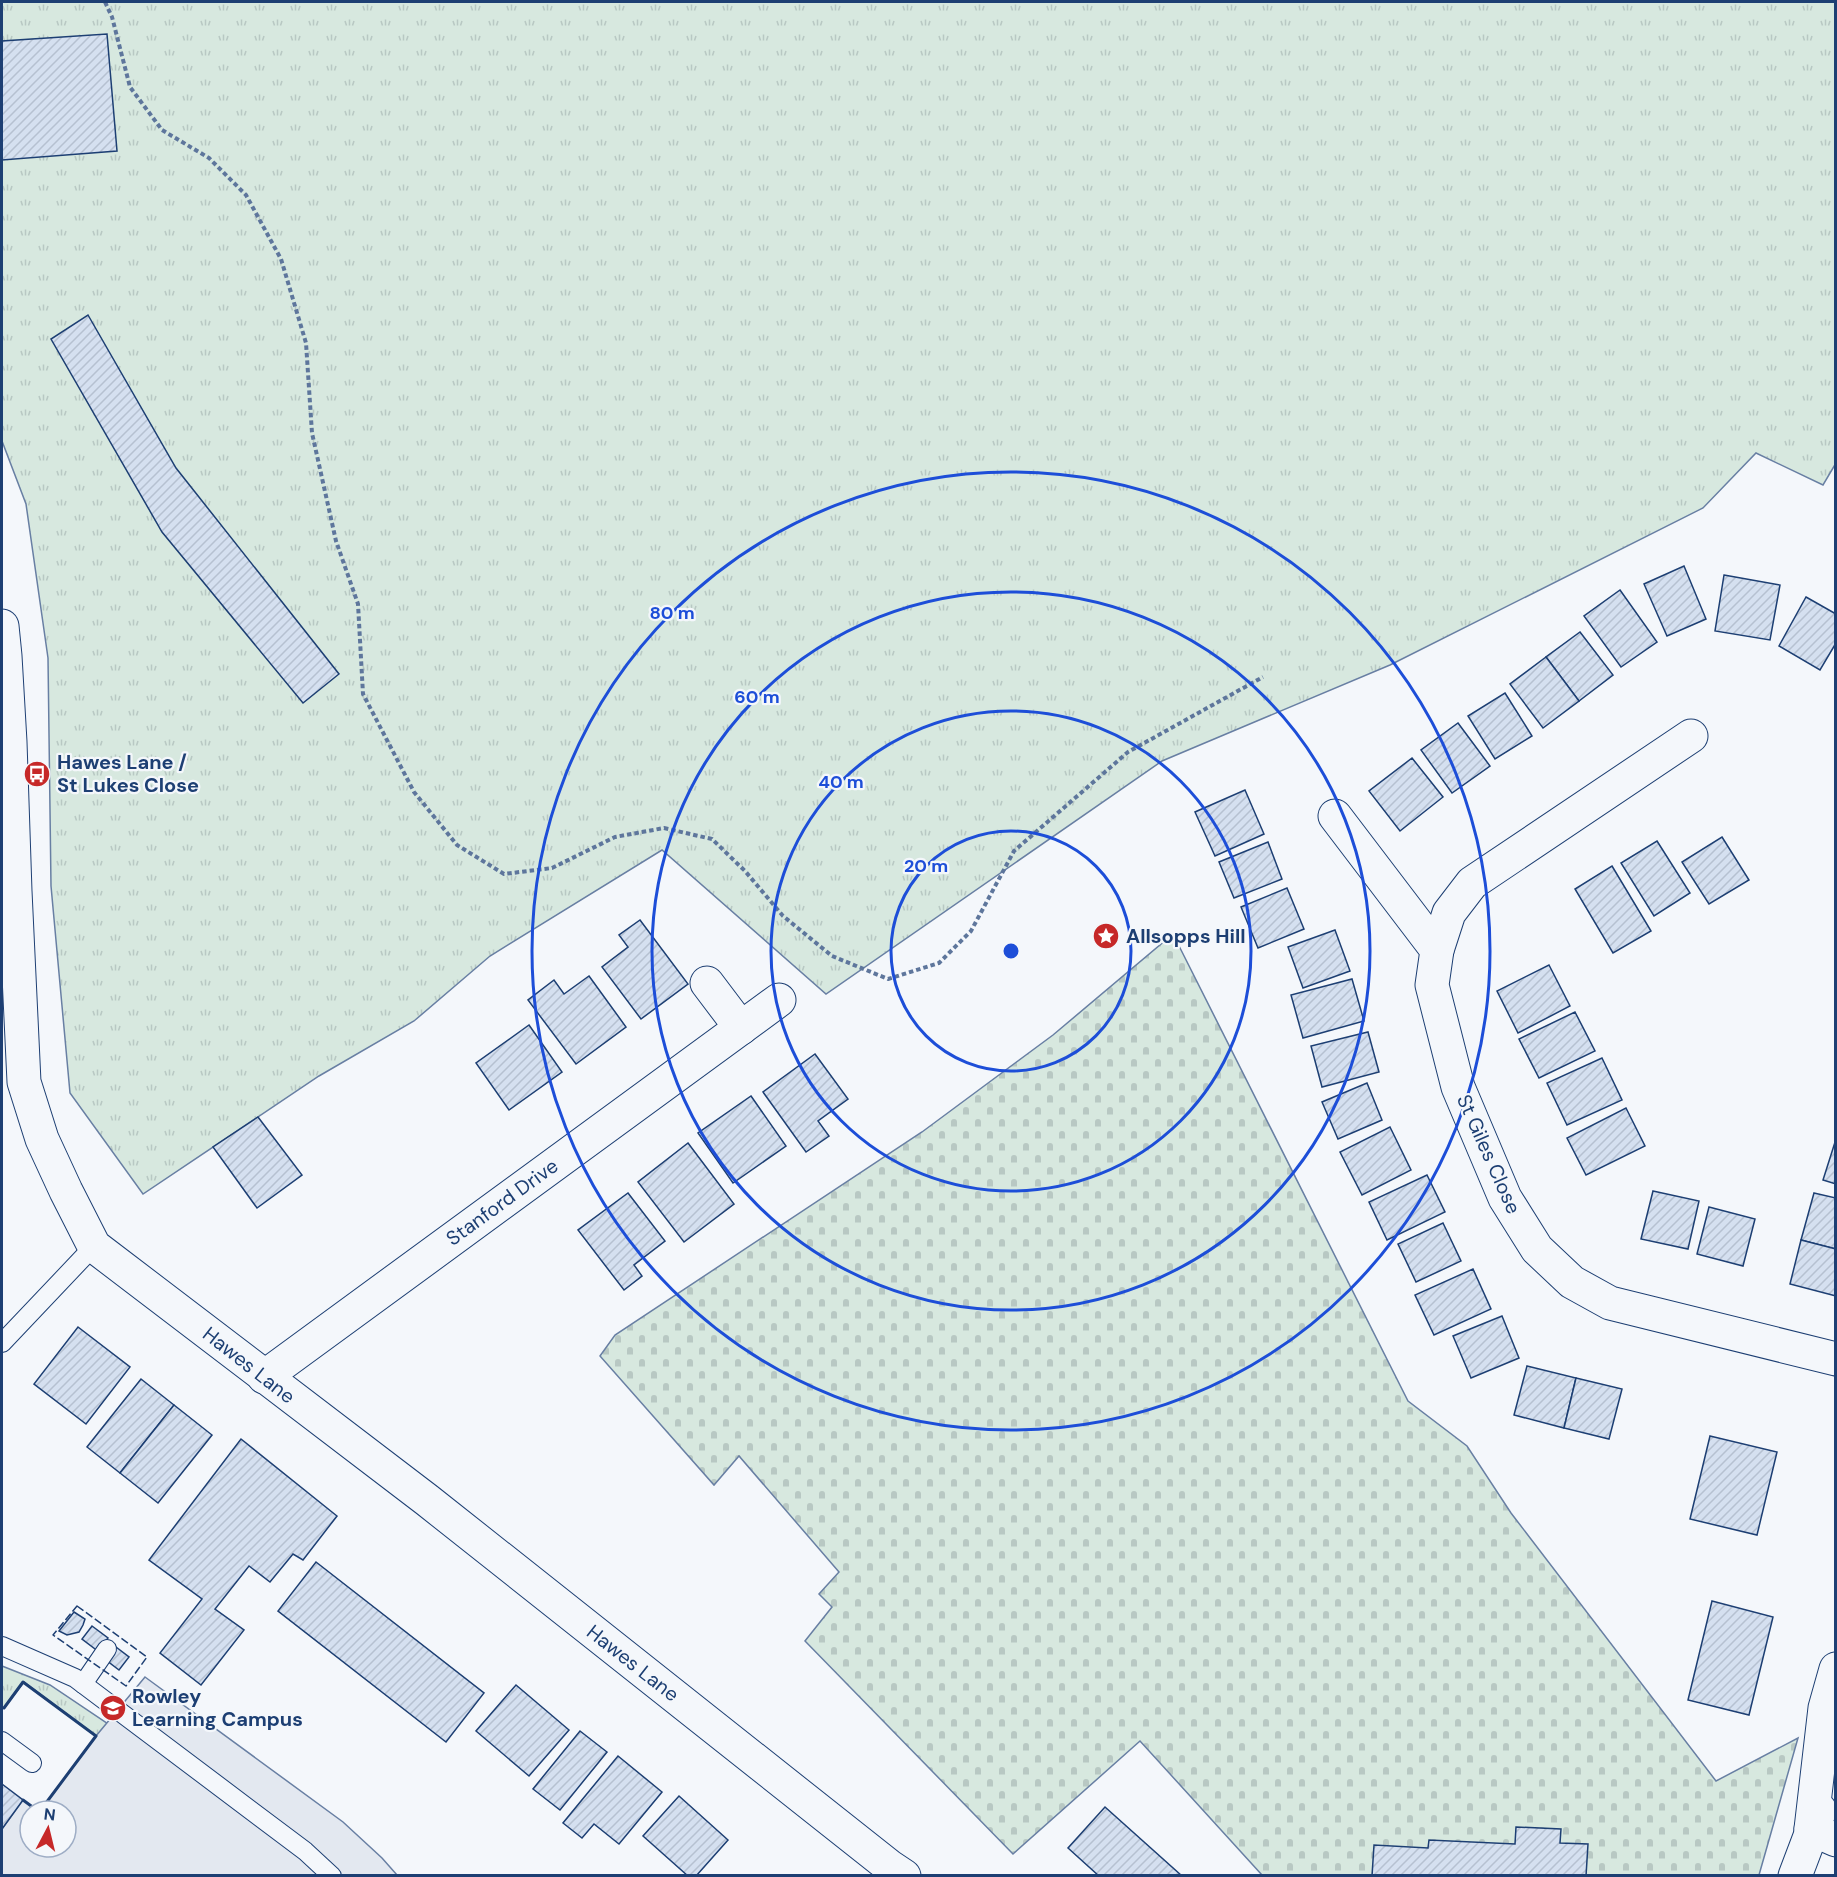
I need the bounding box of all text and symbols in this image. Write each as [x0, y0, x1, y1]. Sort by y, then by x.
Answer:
text: 80 m [649, 601, 695, 625]
text: 60 m [734, 685, 780, 709]
place label: Hawes Lane / St Lukes Close [57, 749, 199, 798]
bus stop icon: Hawes Lane / St Lukes Close [22, 759, 52, 789]
text: 40 m [818, 770, 864, 794]
text: 20 m [904, 854, 948, 878]
place icon: Allsopps Hill [1091, 921, 1121, 951]
place label: Allsopps Hill [1126, 923, 1246, 949]
centre of rings [1001, 941, 1021, 961]
street label: St Giles Close [1451, 1090, 1527, 1218]
street label: Stanford Drive [441, 1153, 563, 1251]
street label: Hawes Lane [198, 1321, 300, 1409]
street label: Hawes Lane [582, 1619, 684, 1707]
place label: Rowley Learning Campus [132, 1683, 303, 1732]
school or university icon: Rowley Learning Campus [98, 1693, 128, 1723]
north arrow [18, 1799, 78, 1859]
text: N [43, 1803, 57, 1826]

